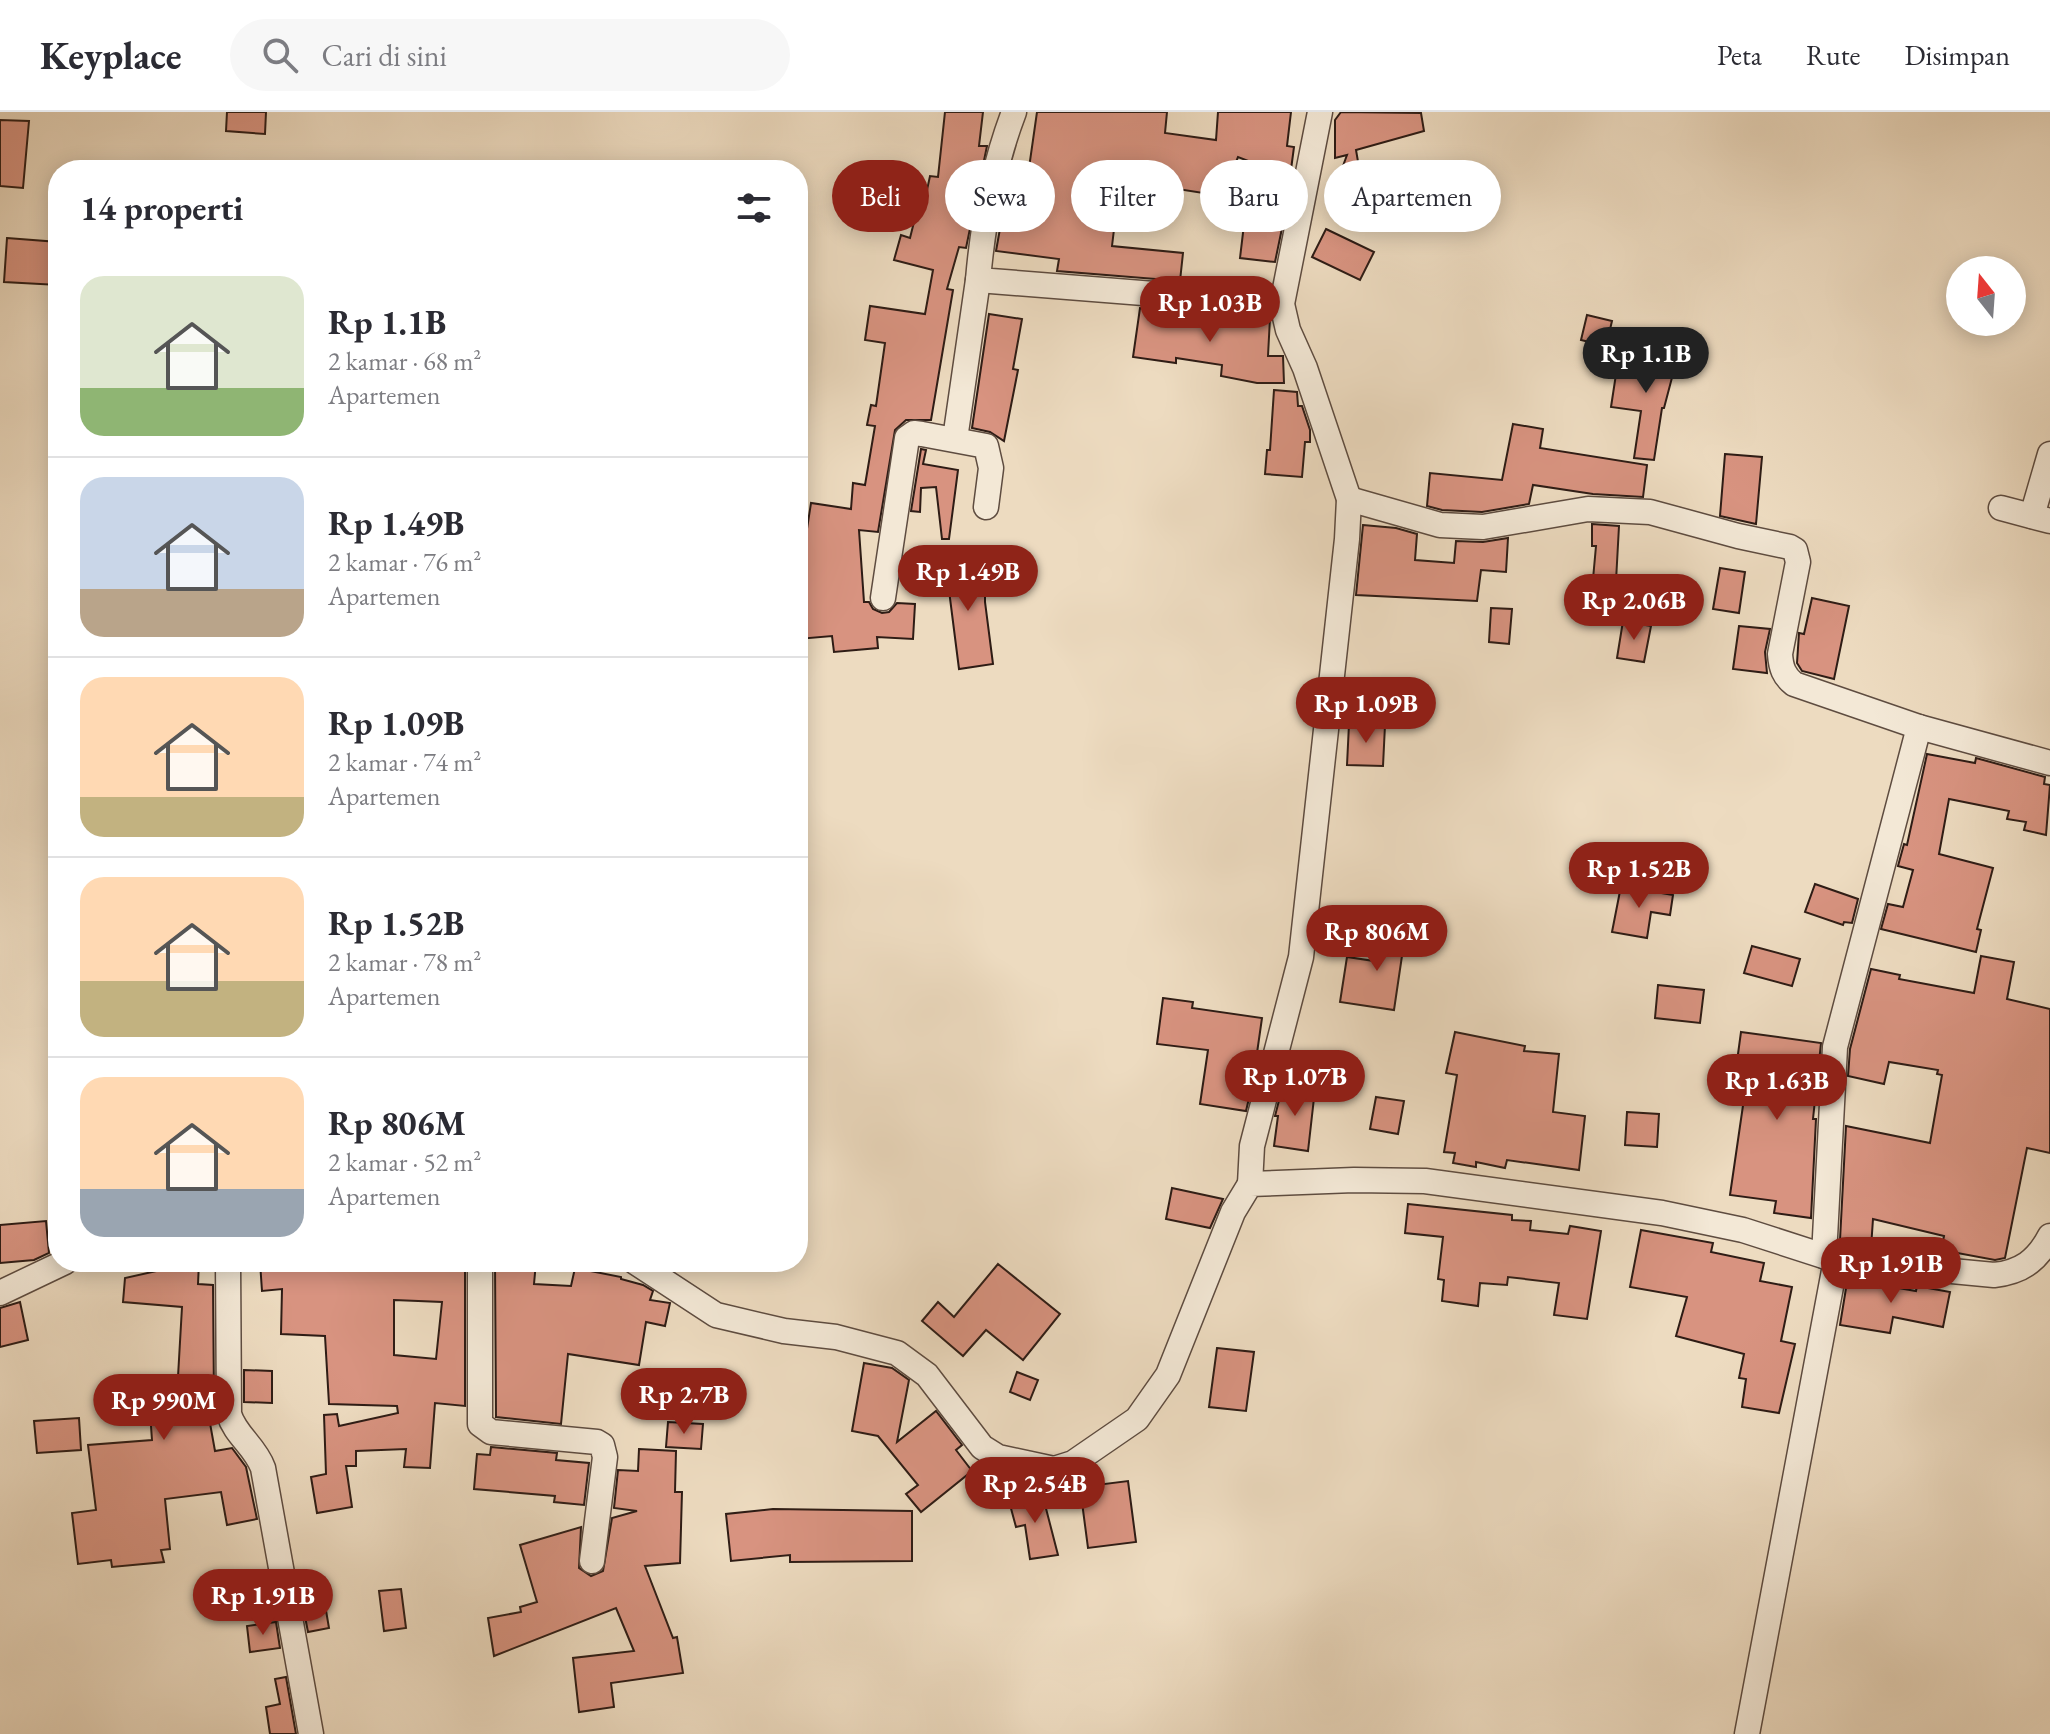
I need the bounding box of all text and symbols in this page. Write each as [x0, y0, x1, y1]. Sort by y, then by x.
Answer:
search box [230, 19, 790, 91]
text: Keyplace [40, 31, 182, 80]
icon: search [258, 33, 302, 77]
text: Cari di sini [322, 36, 447, 75]
text: Peta [1717, 37, 1762, 73]
text: Rute [1806, 37, 1860, 73]
text: Disimpan [1904, 37, 2010, 73]
chip: Beli [832, 160, 929, 232]
chip: Sewa [945, 160, 1055, 232]
chip: Filter [1071, 160, 1184, 232]
chip: Baru [1200, 160, 1308, 232]
chip: Apartemen [1324, 160, 1501, 232]
text: 14 properti [80, 186, 243, 230]
icon: filters [732, 186, 776, 230]
north arrow [1946, 256, 2026, 336]
map controls [1946, 256, 2026, 336]
pin: Rp 1.03B [1127, 276, 1293, 344]
text: Rp 1.03B [1158, 285, 1262, 319]
text: Rp 1.1B [328, 300, 446, 344]
icon: home [144, 308, 240, 404]
pin: Rp 1.1B [1572, 327, 1720, 395]
text: Rp 1.1B [1601, 336, 1691, 370]
text: 2 kamar · 68 m² [328, 344, 481, 378]
text: Apartemen [328, 378, 440, 412]
text: Rp 1.49B [328, 501, 464, 545]
icon: home [144, 509, 240, 605]
text: 2 kamar · 76 m² [328, 545, 481, 579]
pin: Rp 1.49B [885, 545, 1051, 613]
text: Rp 1.49B [916, 554, 1020, 588]
pin: Rp 2.06B [1551, 574, 1717, 642]
text: Apartemen [328, 579, 440, 613]
text: Rp 2.06B [1582, 583, 1686, 617]
pin: Rp 1.09B [1283, 677, 1449, 745]
text: Rp 1.09B [1314, 686, 1418, 720]
text: Rp 1.09B [328, 701, 464, 745]
icon: home [144, 709, 240, 805]
text: 2 kamar · 74 m² [328, 745, 481, 779]
text: Apartemen [328, 779, 440, 813]
pin: Rp 1.52B [1556, 842, 1722, 910]
text: Rp 1.52B [1587, 851, 1691, 885]
text: Rp 1.52B [328, 901, 464, 945]
pin: Rp 806M [1303, 905, 1451, 973]
icon: home [144, 909, 240, 1005]
text: Rp 806M [1324, 914, 1430, 948]
text: 2 kamar · 78 m² [328, 945, 481, 979]
text: Apartemen [328, 979, 440, 1013]
pin: Rp 1.07B [1212, 1050, 1378, 1118]
pin: Rp 1.63B [1694, 1054, 1860, 1122]
text: Rp 1.07B [1243, 1059, 1347, 1093]
text: Rp 1.63B [1725, 1063, 1829, 1097]
text: Rp 806M [328, 1101, 466, 1145]
icon: home [144, 1109, 240, 1205]
text: 2 kamar · 52 m² [328, 1145, 481, 1179]
text: Apartemen [328, 1179, 440, 1213]
pin: Rp 1.91B [1808, 1237, 1974, 1305]
text: Rp 1.91B [1839, 1246, 1943, 1280]
pin: Rp 2.7B [610, 1368, 758, 1436]
pin: Rp 990M [90, 1374, 238, 1442]
text: Rp 2.7B [639, 1377, 729, 1411]
text: Rp 990M [111, 1383, 217, 1417]
pin: Rp 2.54B [952, 1457, 1118, 1525]
text: Rp 2.54B [983, 1466, 1087, 1500]
pin: Rp 1.91B [180, 1569, 346, 1637]
text: Rp 1.91B [211, 1578, 315, 1612]

